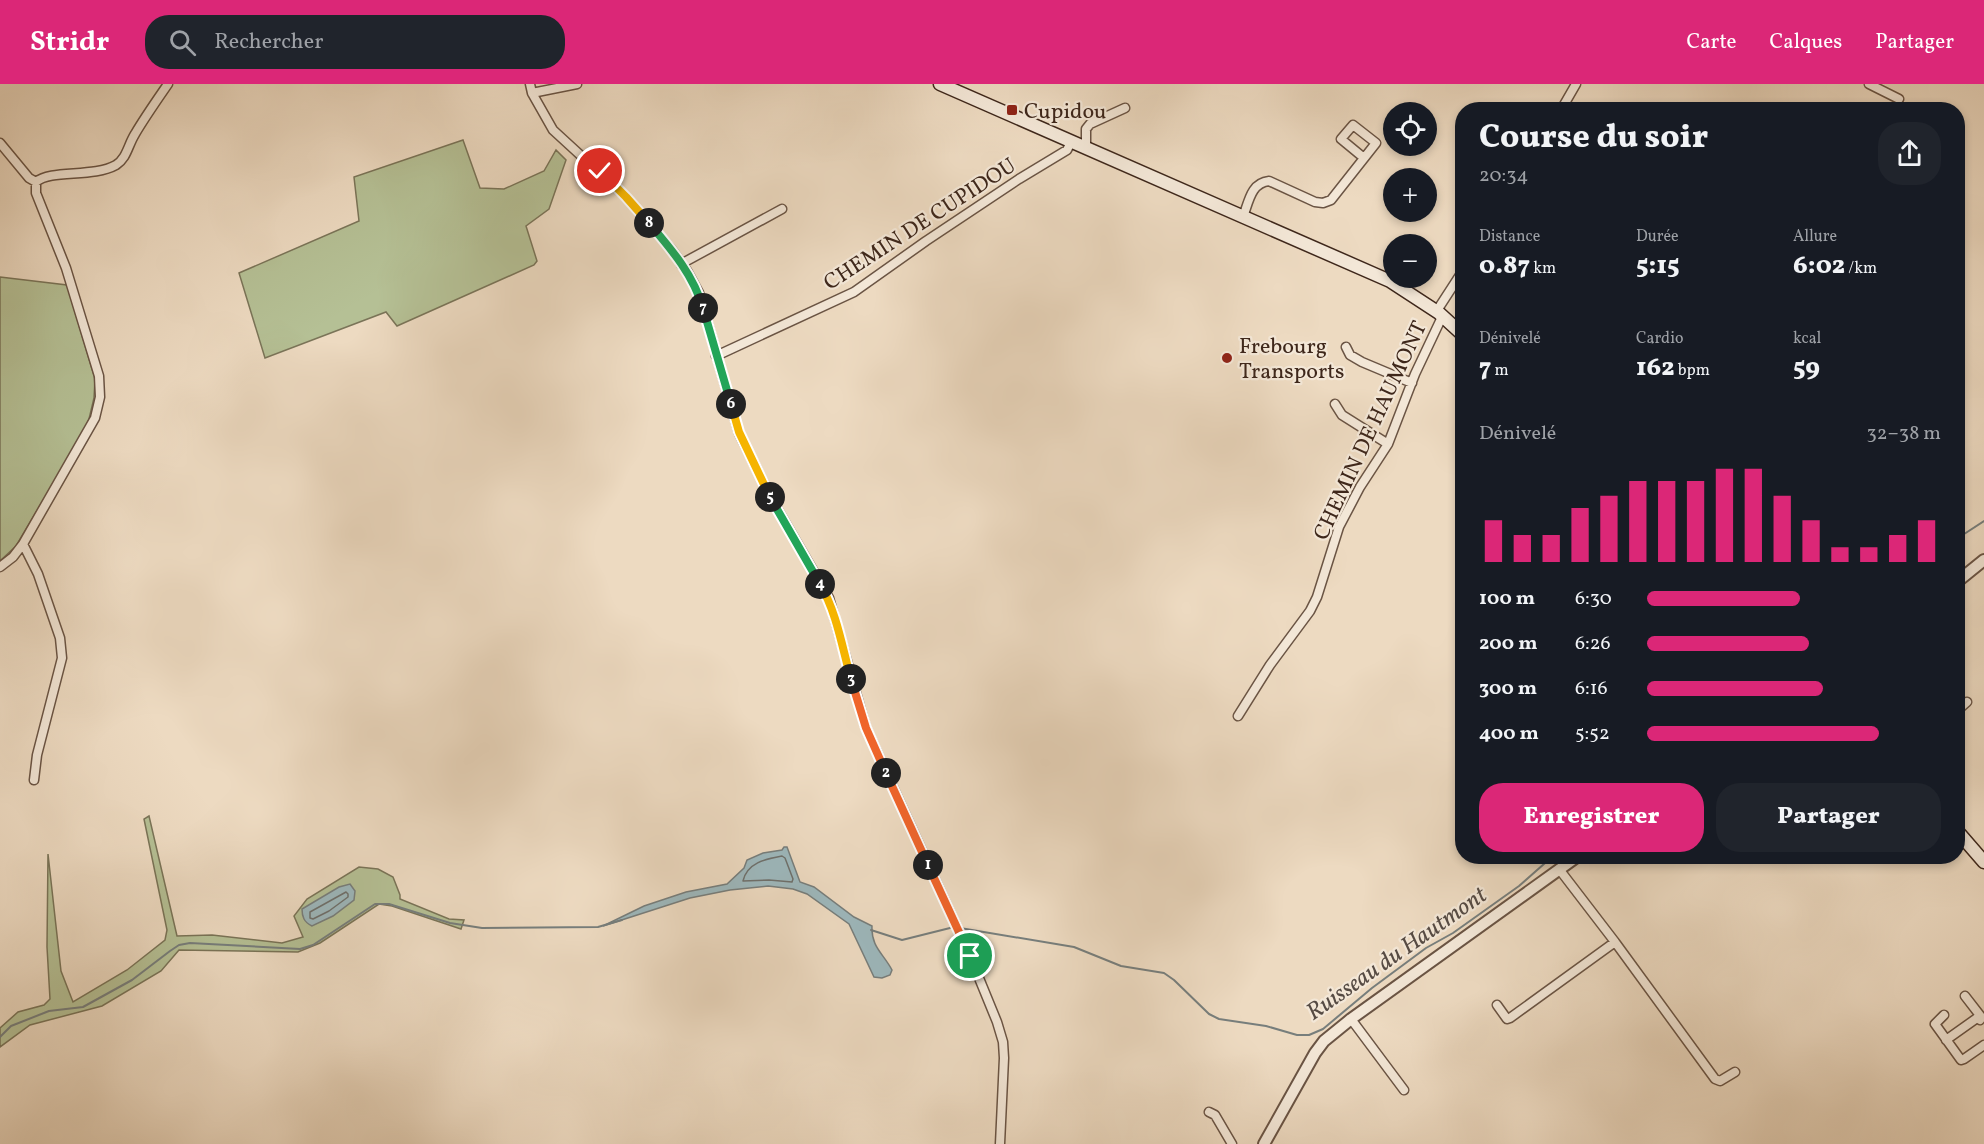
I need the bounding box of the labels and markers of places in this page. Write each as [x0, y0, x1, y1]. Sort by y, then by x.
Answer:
place label: Cupidou [1024, 97, 1107, 128]
marker: Cupidou [1005, 103, 1019, 117]
pin [574, 145, 625, 196]
pin: 8 [634, 208, 664, 238]
pin: 7 [688, 293, 718, 323]
place label: Frebourg Transports [1239, 332, 1344, 388]
marker: Frebourg Transports [1220, 351, 1234, 365]
pin: 6 [716, 389, 746, 419]
pin: 5 [755, 482, 785, 512]
pin: 4 [805, 569, 835, 599]
pin: 3 [836, 664, 866, 694]
pin: 2 [871, 758, 901, 788]
pin: 1 [913, 850, 943, 880]
pin [944, 930, 995, 981]

